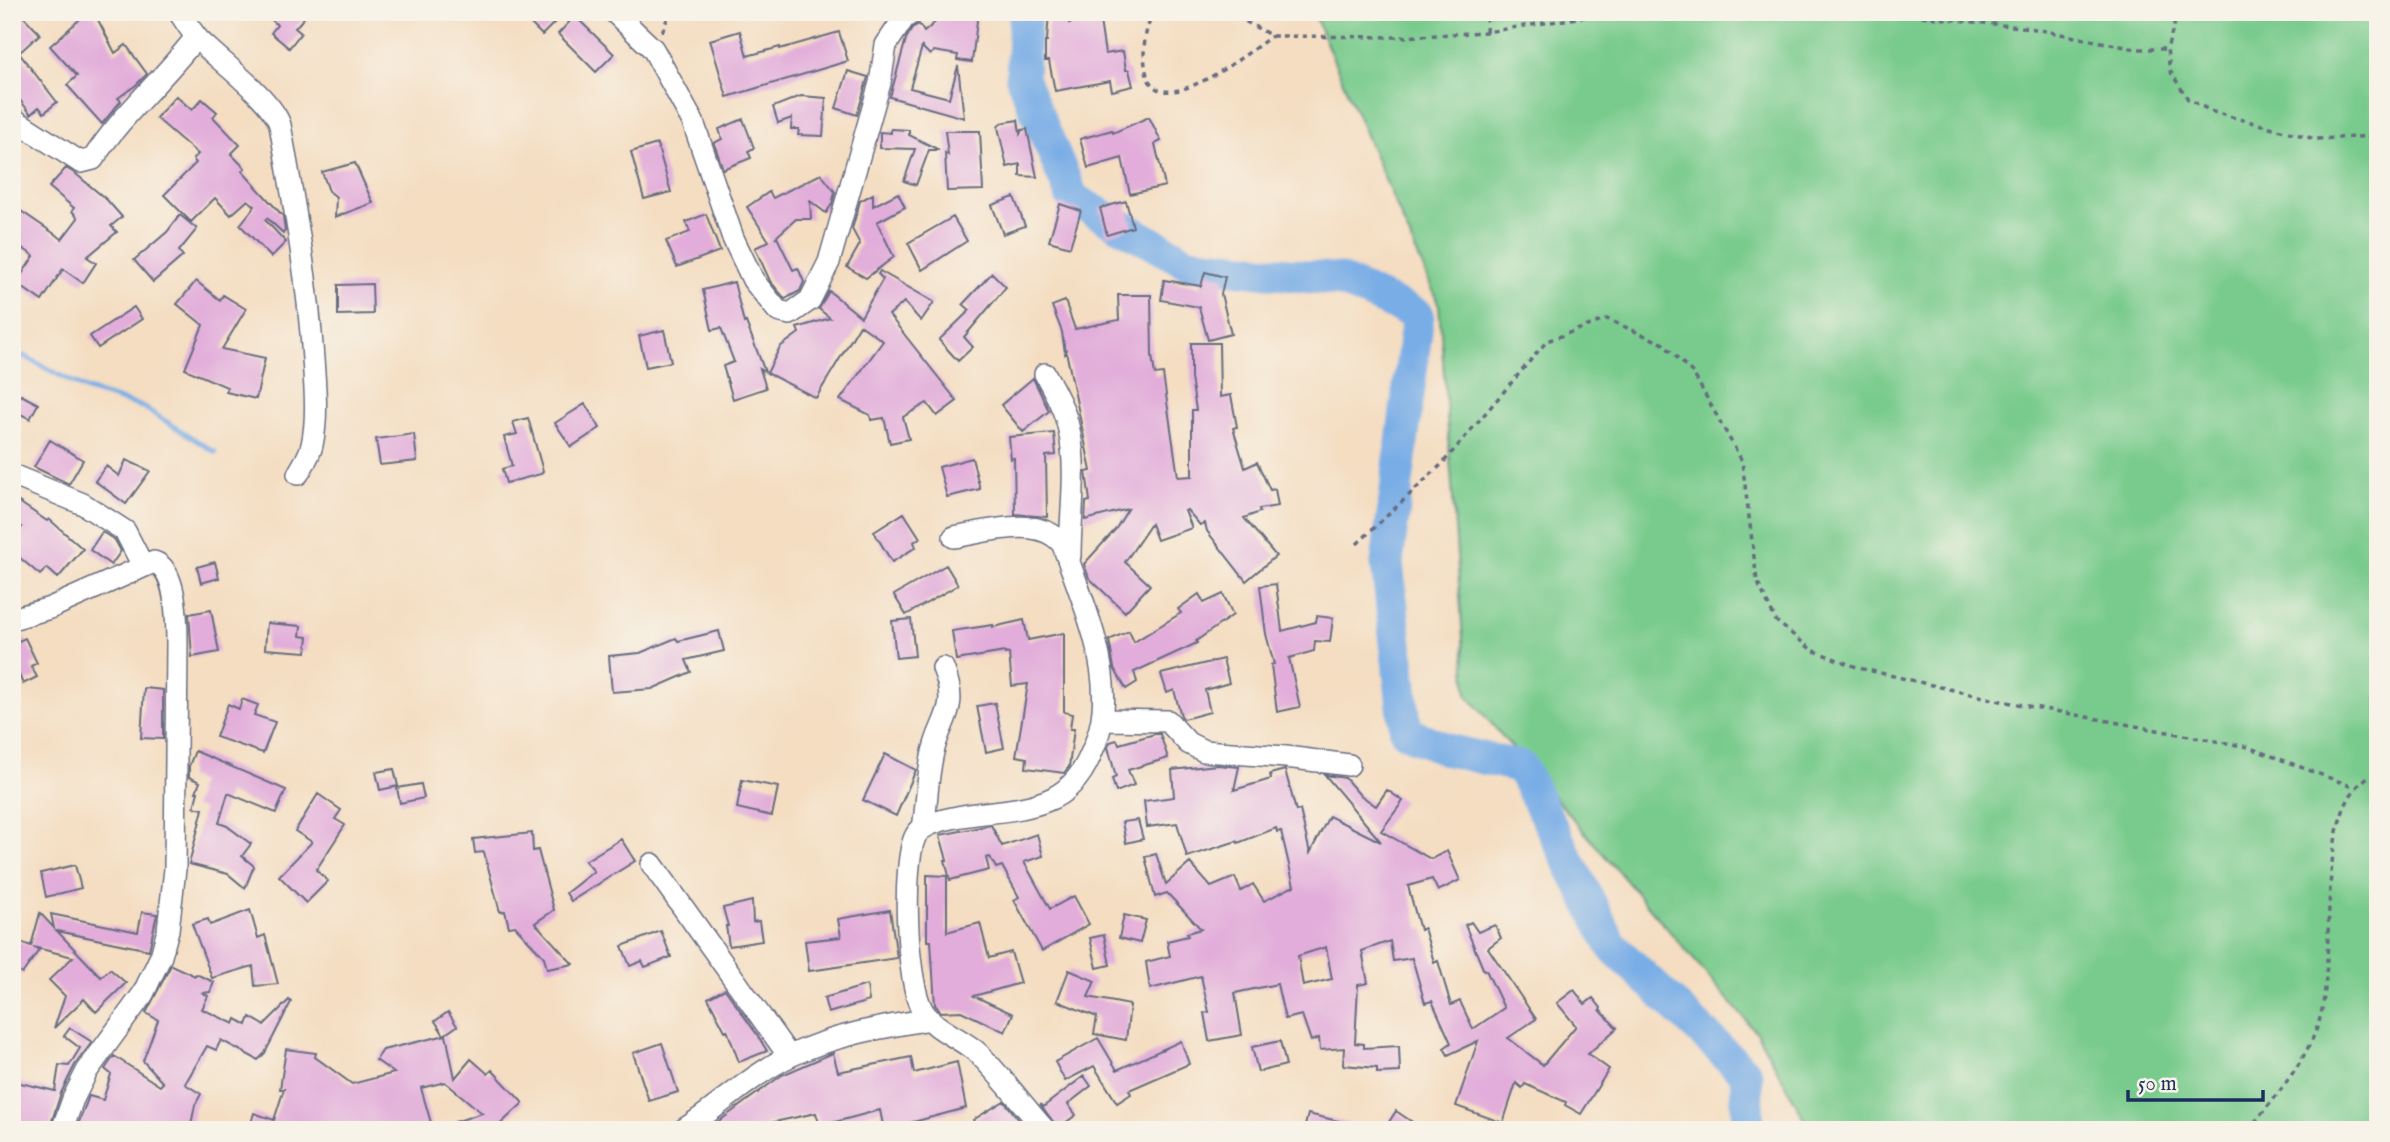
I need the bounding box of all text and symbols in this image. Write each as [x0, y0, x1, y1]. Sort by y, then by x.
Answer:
scale bar [2128, 1058, 2262, 1102]
text: 50 m [2138, 1071, 2177, 1098]

